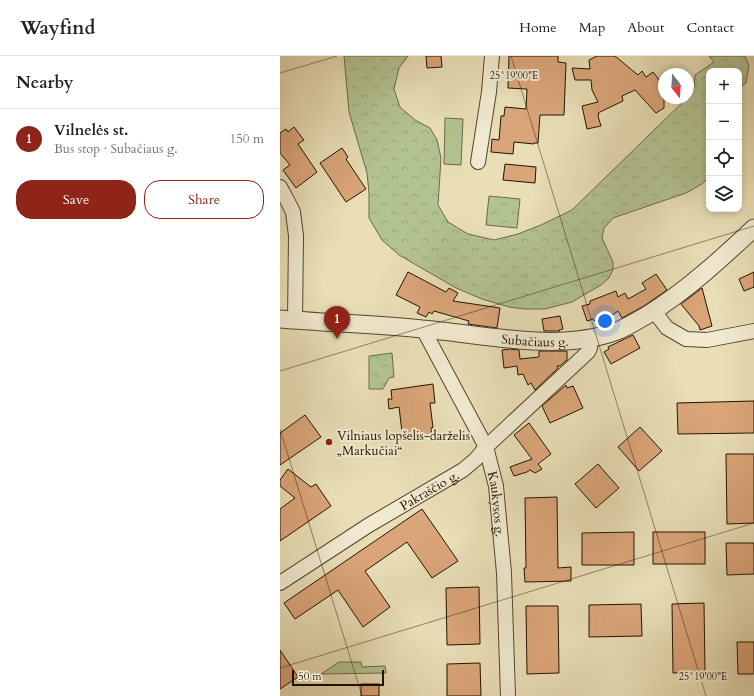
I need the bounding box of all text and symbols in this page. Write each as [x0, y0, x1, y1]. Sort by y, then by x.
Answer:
text: Wayfind [20, 15, 95, 41]
text: Home [519, 18, 557, 37]
text: Map [579, 18, 605, 37]
text: About [627, 18, 664, 37]
text: Contact [686, 18, 734, 37]
north arrow [658, 68, 694, 104]
map controls [706, 68, 742, 212]
button: + [706, 68, 742, 104]
text: 25°19'00"E [490, 69, 538, 83]
text: Nearby [16, 71, 73, 94]
button: − [706, 104, 742, 140]
text: Vilnelės st. [54, 120, 128, 140]
text: 1 [26, 130, 32, 148]
text: 150 m [230, 130, 264, 148]
text: Bus stop · Subačiaus g. [54, 140, 178, 158]
button: locate [706, 140, 742, 176]
button: layers [706, 176, 742, 212]
button: Save [16, 180, 136, 219]
button: Share [144, 180, 264, 219]
pin: 1 [324, 306, 350, 339]
your location [595, 311, 615, 331]
street label: Subačiaus g. [501, 330, 569, 351]
place label: Vilniaus lopšelis-darželis „Markučiai“ [337, 427, 470, 460]
marker: Vilniaus lopšelis-darželis „Markučiai“ [324, 437, 334, 447]
street label: Pakraščio g. [397, 466, 463, 515]
street label: Kaukysos g. [483, 469, 509, 538]
scale bar [292, 668, 384, 687]
text: 50 m [298, 669, 322, 684]
text: 25°19'00"E [679, 670, 727, 684]

